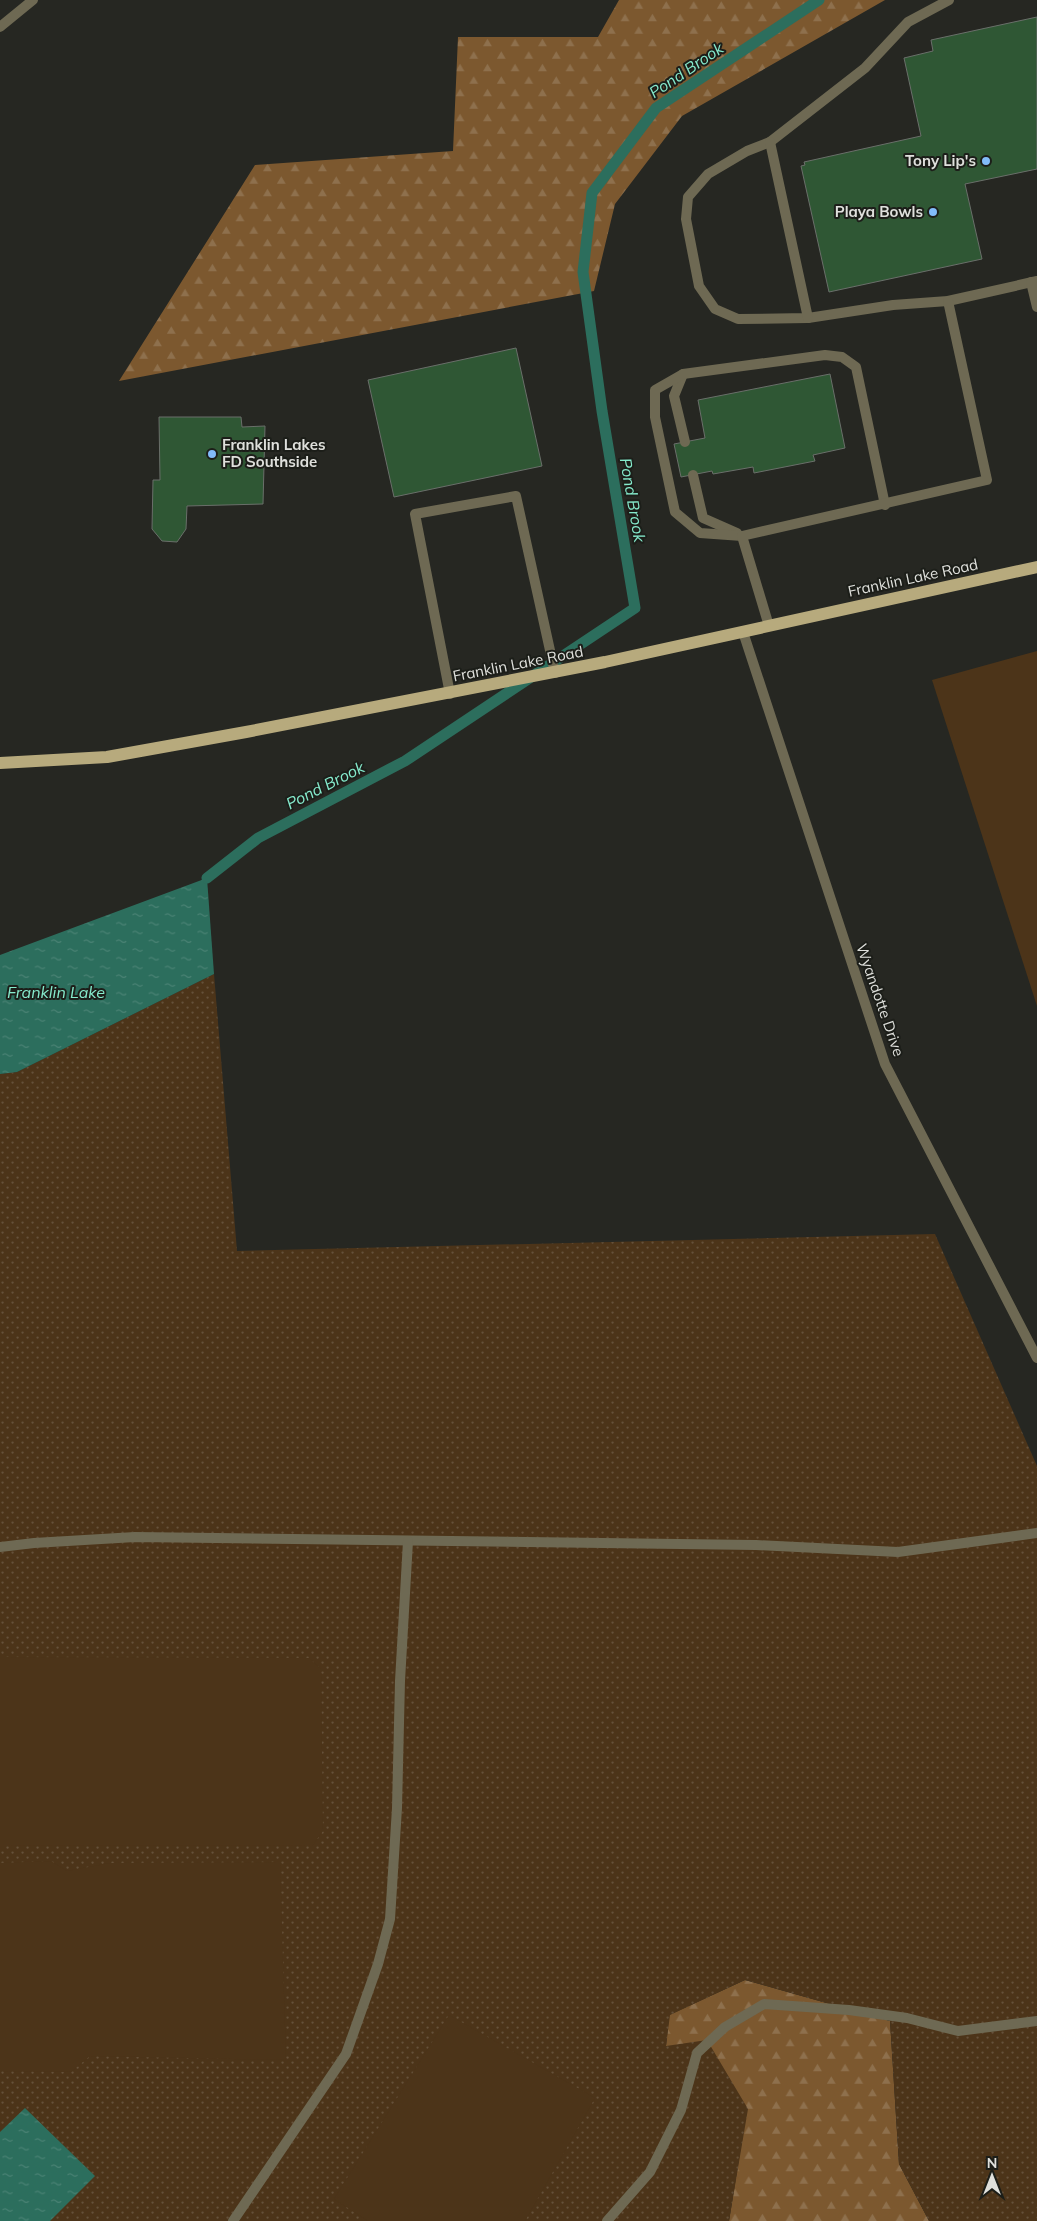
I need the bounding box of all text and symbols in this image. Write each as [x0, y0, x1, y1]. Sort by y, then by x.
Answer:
water label: Pond Brook [645, 37, 728, 102]
place label: Tony Lip's [905, 151, 976, 170]
marker: Tony Lip's [980, 155, 992, 167]
place label: Playa Bowls [835, 202, 923, 221]
marker: Playa Bowls [927, 206, 939, 218]
place label: Franklin Lakes FD Southside [222, 435, 325, 471]
marker: Franklin Lakes FD Southside [206, 448, 218, 460]
water label: Pond Brook [616, 456, 650, 545]
street label: Franklin Lake Road [846, 554, 980, 601]
street label: Franklin Lake Road [451, 642, 585, 685]
water label: Pond Brook [282, 756, 368, 813]
street label: Wyandotte Drive [852, 941, 909, 1059]
water label: Franklin Lake [7, 982, 105, 1002]
north arrow [967, 2151, 1017, 2201]
text: N [987, 2154, 997, 2172]

